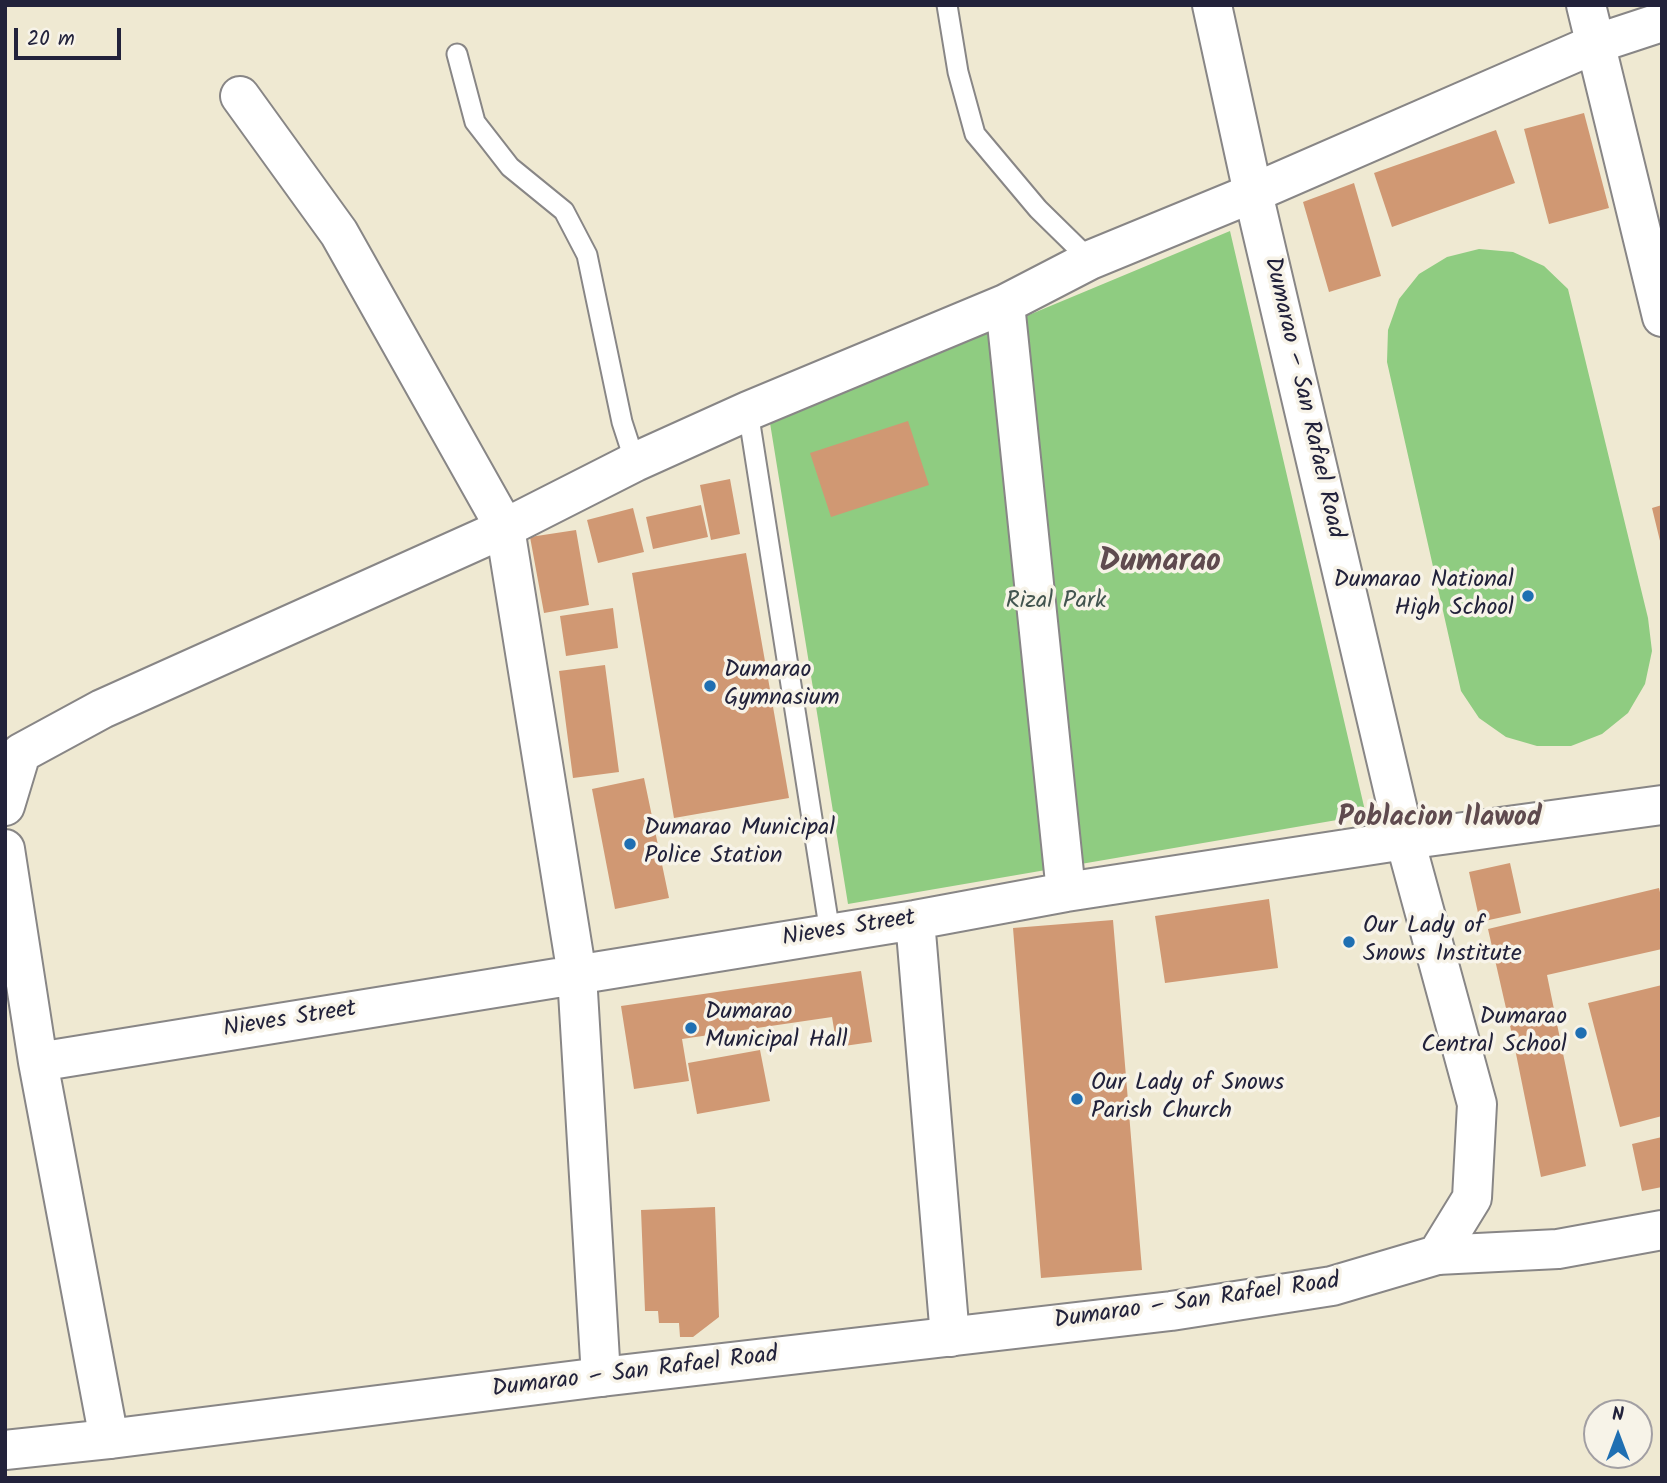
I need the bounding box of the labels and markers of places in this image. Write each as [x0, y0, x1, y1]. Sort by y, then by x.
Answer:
place label: Dumarao National High School [1334, 568, 1514, 624]
marker: Dumarao National High School [1520, 588, 1536, 604]
place label: Dumarao Gymnasium [724, 658, 840, 714]
marker: Dumarao Gymnasium [702, 678, 718, 694]
place label: Dumarao Municipal Police Station [644, 816, 835, 872]
marker: Dumarao Municipal Police Station [622, 836, 638, 852]
place label: Our Lady of Snows Institute [1363, 914, 1522, 970]
marker: Our Lady of Snows Institute [1341, 934, 1357, 950]
place label: Dumarao Municipal Hall [705, 1000, 848, 1056]
place label: Dumarao Central School [1421, 1005, 1567, 1061]
marker: Dumarao Municipal Hall [683, 1020, 699, 1036]
marker: Dumarao Central School [1573, 1025, 1589, 1041]
place label: Our Lady of Snows Parish Church [1091, 1071, 1284, 1127]
marker: Our Lady of Snows Parish Church [1069, 1091, 1085, 1107]

